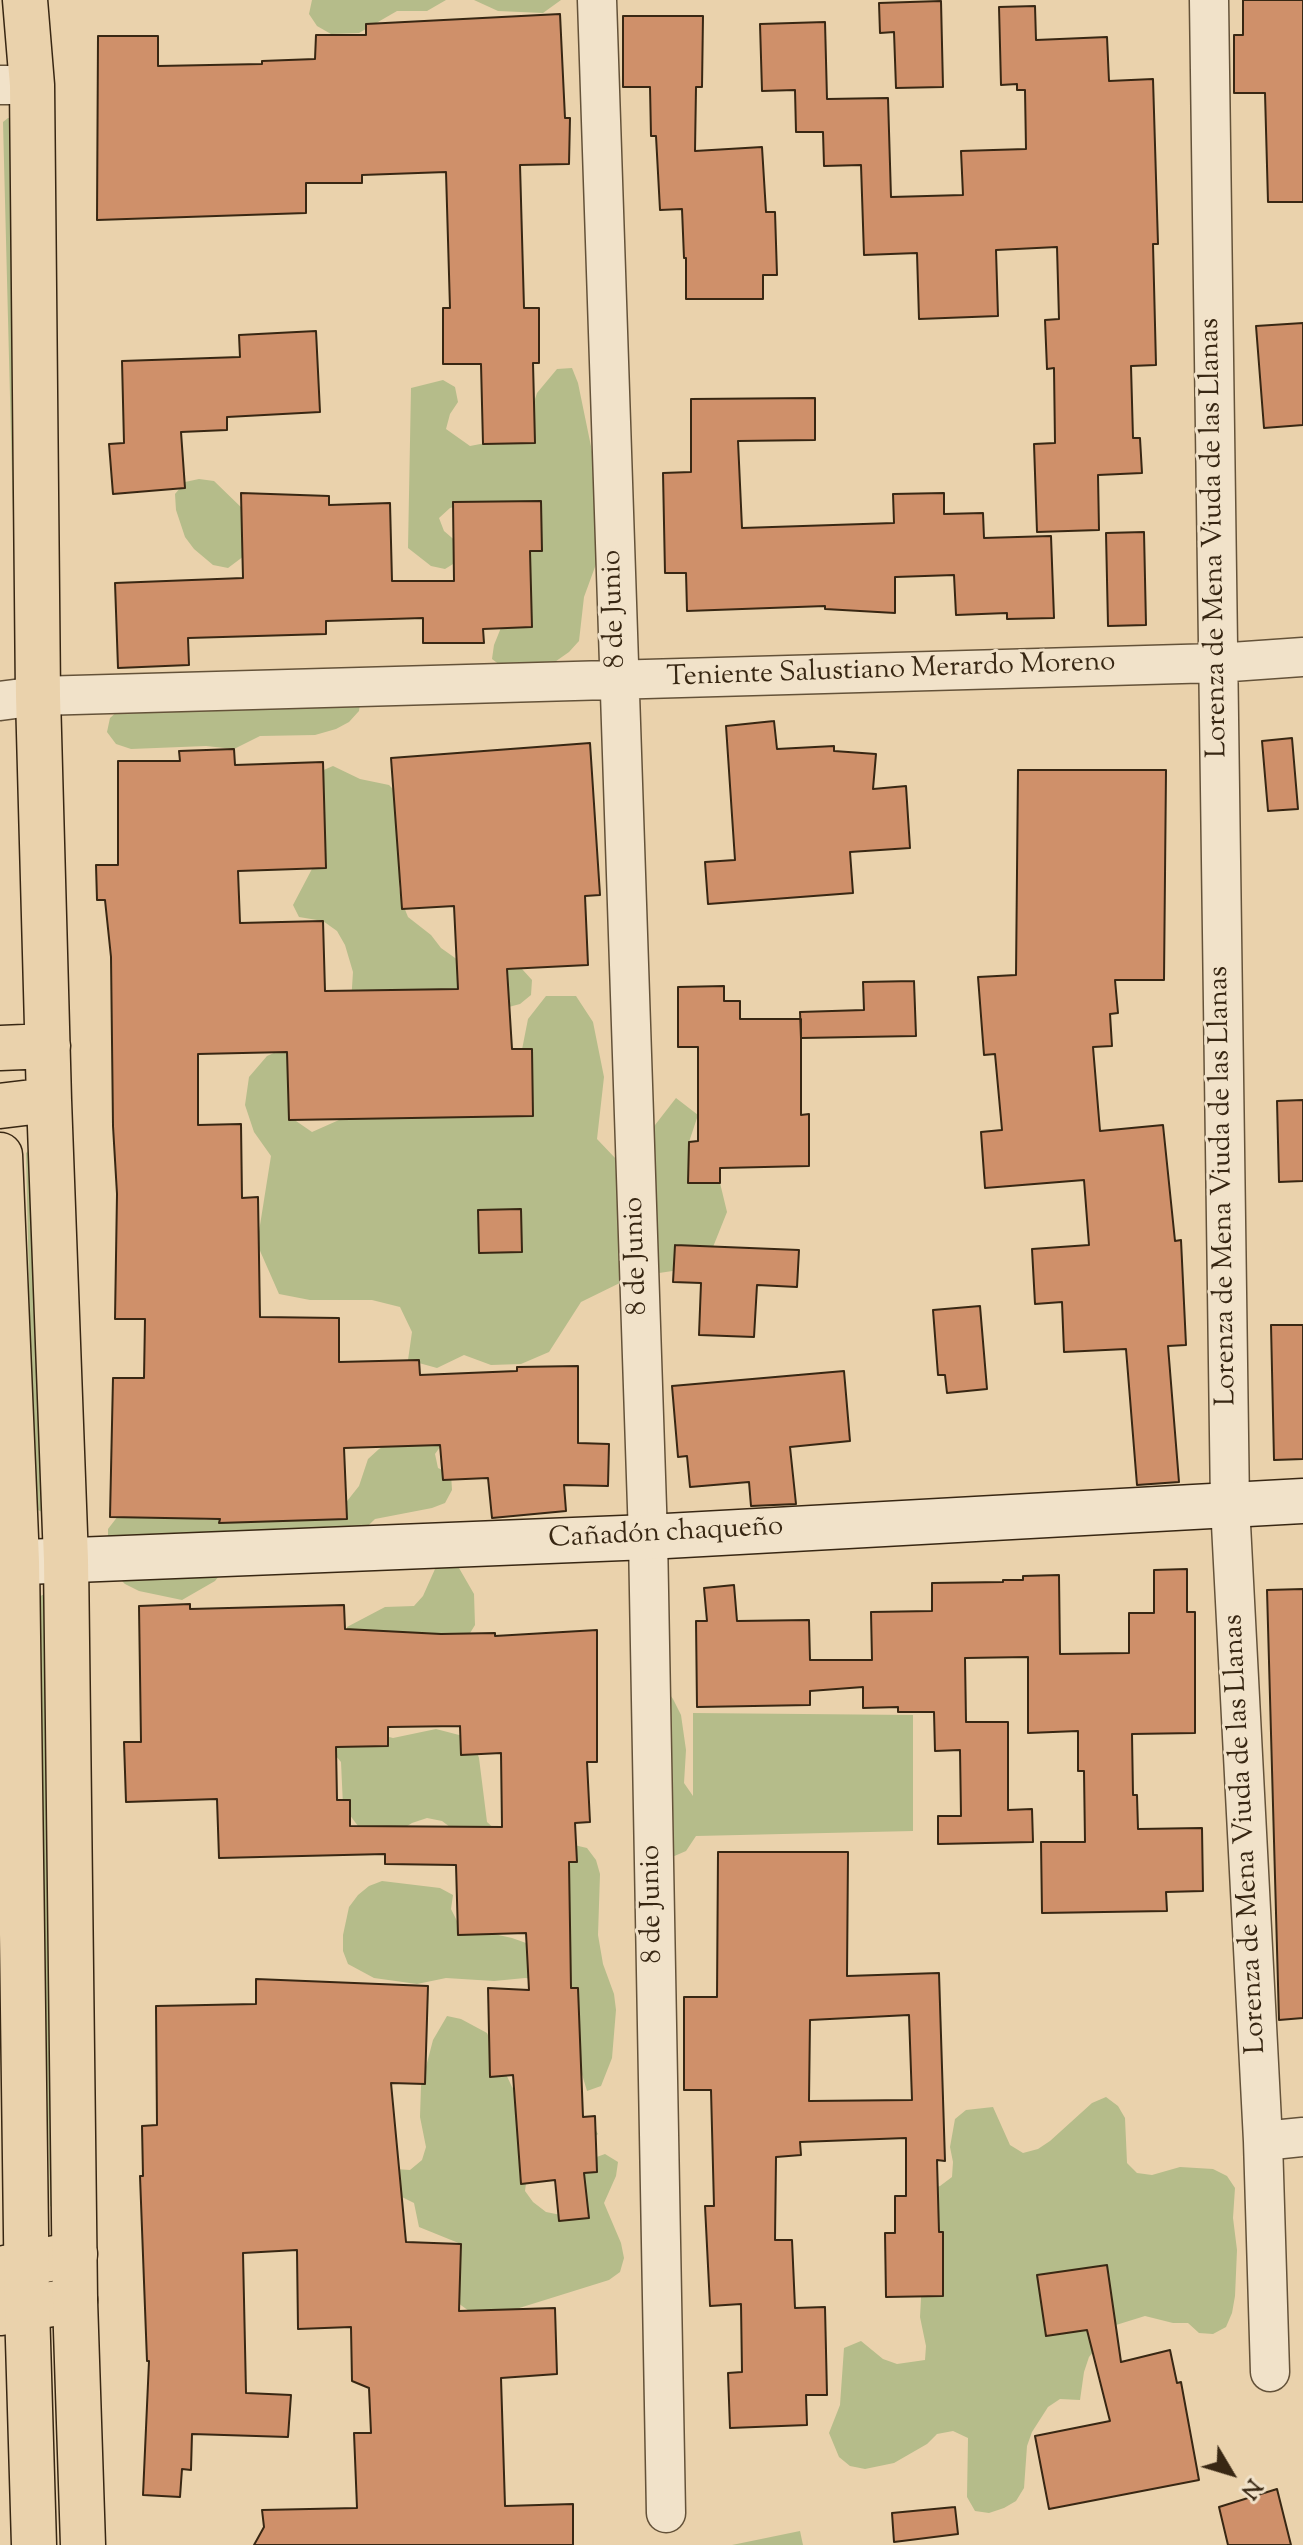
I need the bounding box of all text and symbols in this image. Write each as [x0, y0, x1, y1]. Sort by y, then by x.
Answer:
street label: Lorenza de Mena Viuda de las Llanas [1195, 318, 1237, 758]
street label: 8 de Junio [597, 549, 635, 669]
street label: Teniente Salustiano Merardo Moreno [666, 647, 1116, 697]
street label: Lorenza de Mena Viuda de las Llanas [1204, 966, 1246, 1406]
street label: 8 de Junio [619, 1196, 657, 1316]
street label: Cañadón chaqueño [548, 1512, 784, 1558]
street label: Lorenza de Mena Viuda de las Llanas [1219, 1613, 1275, 2055]
street label: 8 de Junio [636, 1844, 672, 1964]
north arrow [1191, 2433, 1271, 2513]
text: N [1232, 2471, 1268, 2505]

